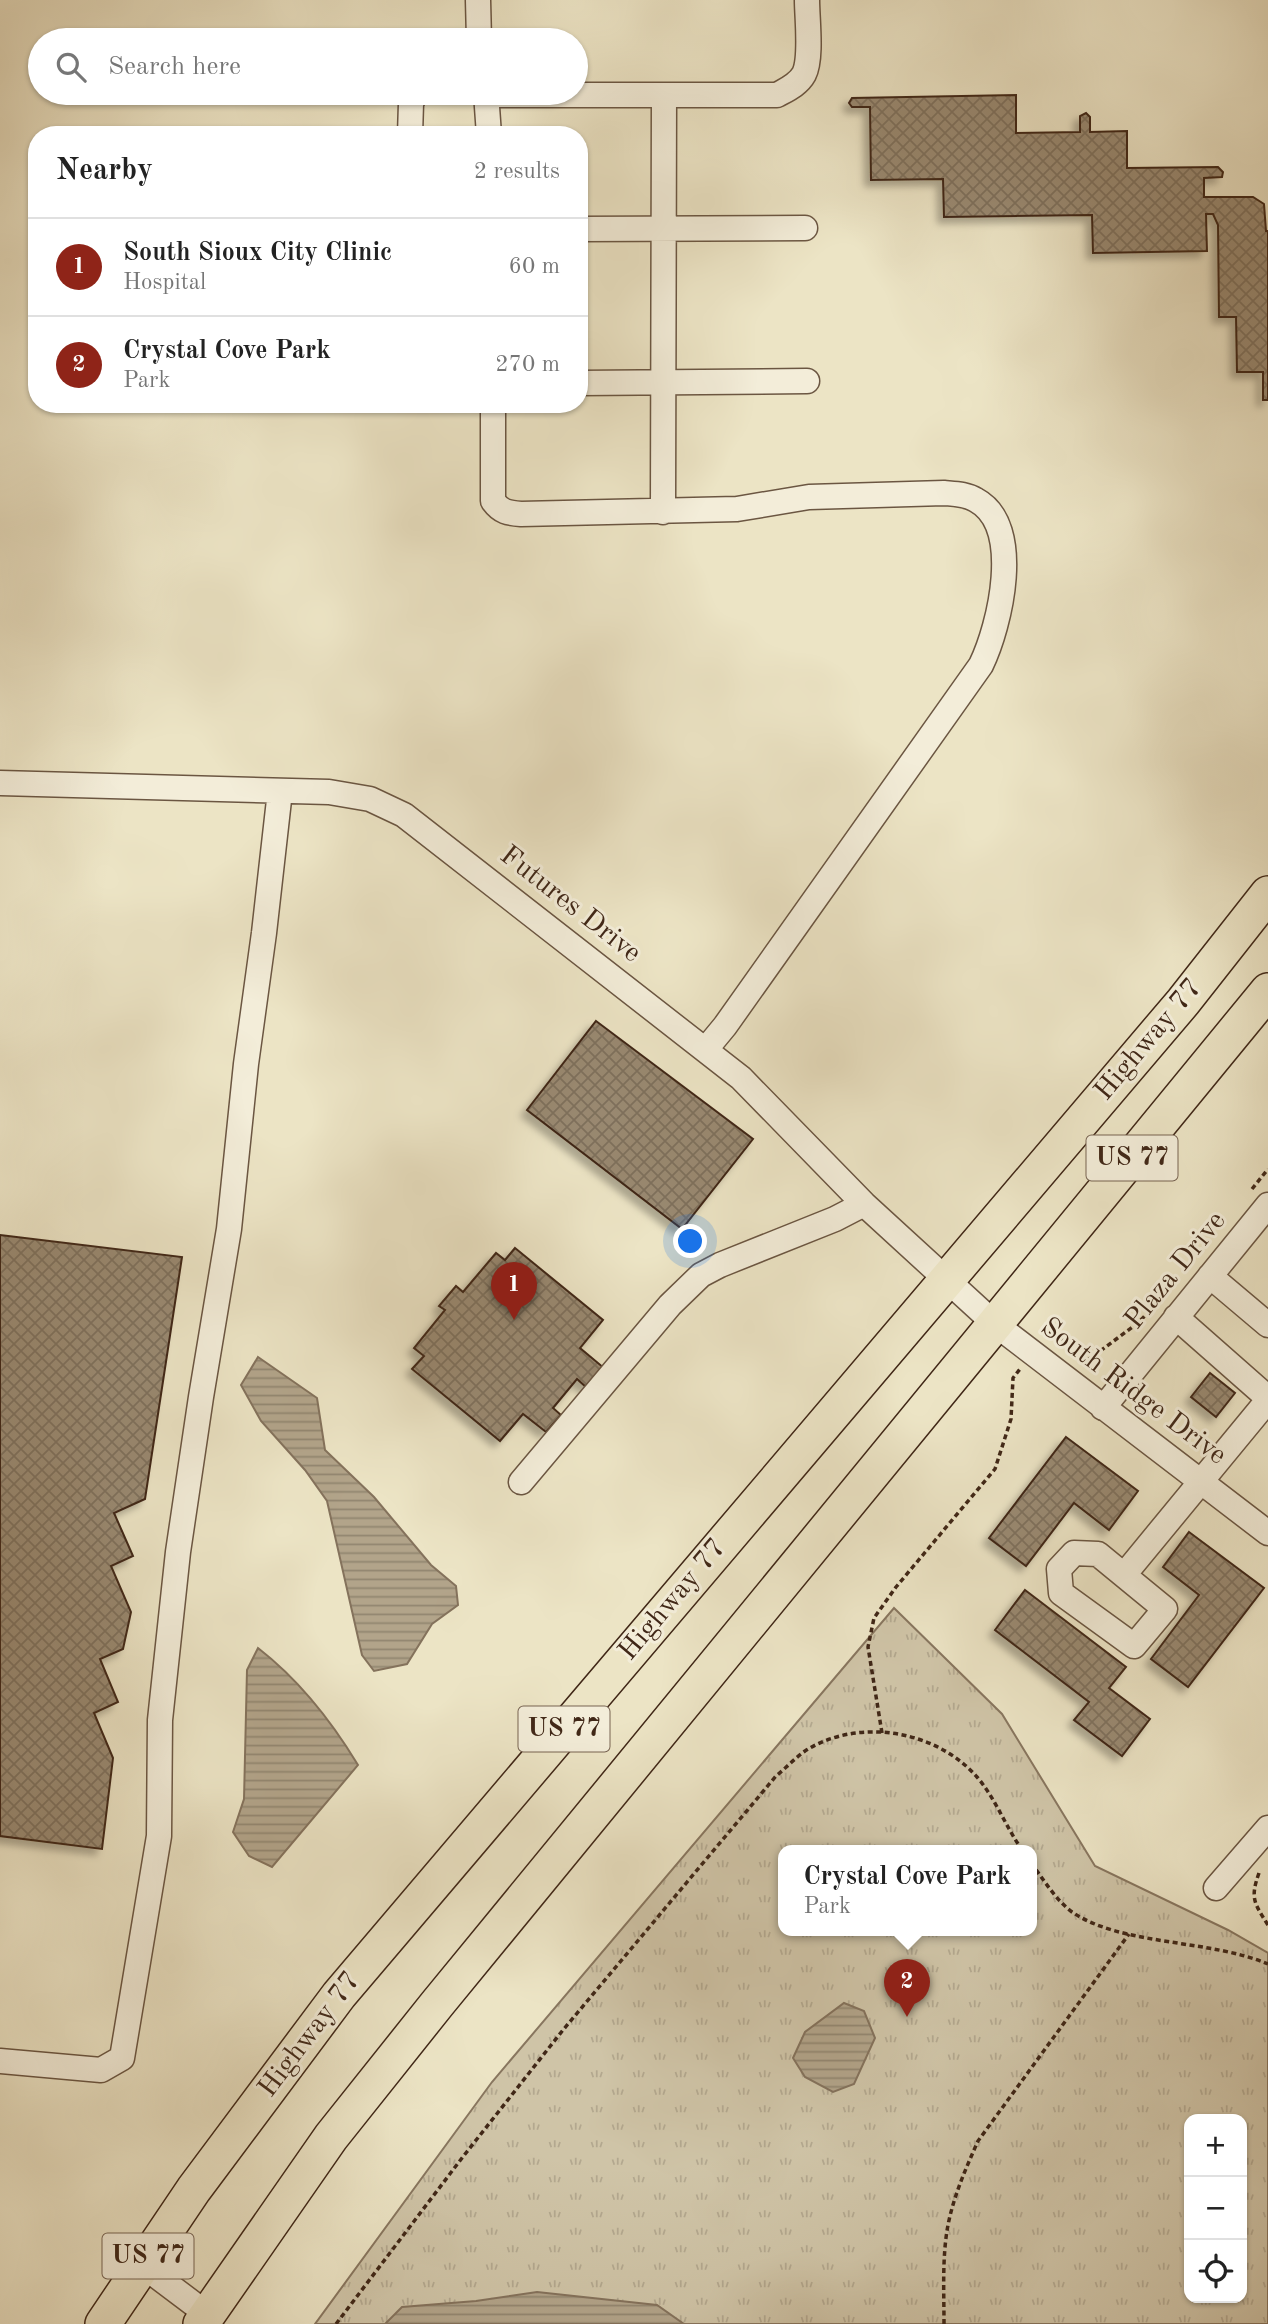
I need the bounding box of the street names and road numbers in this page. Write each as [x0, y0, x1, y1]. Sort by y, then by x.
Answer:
street label: Futures Drive [494, 842, 646, 968]
street label: Highway 77 [1090, 974, 1208, 1106]
road number: US 77 [1086, 1135, 1178, 1180]
street label: Plaza Drive [1121, 1207, 1231, 1335]
street label: South Ridge Drive [1035, 1313, 1231, 1471]
street label: Highway 77 [614, 1534, 732, 1666]
road number: US 77 [518, 1706, 610, 1752]
street label: Highway 77 [254, 1967, 366, 2103]
road number: US 77 [102, 2234, 194, 2278]

